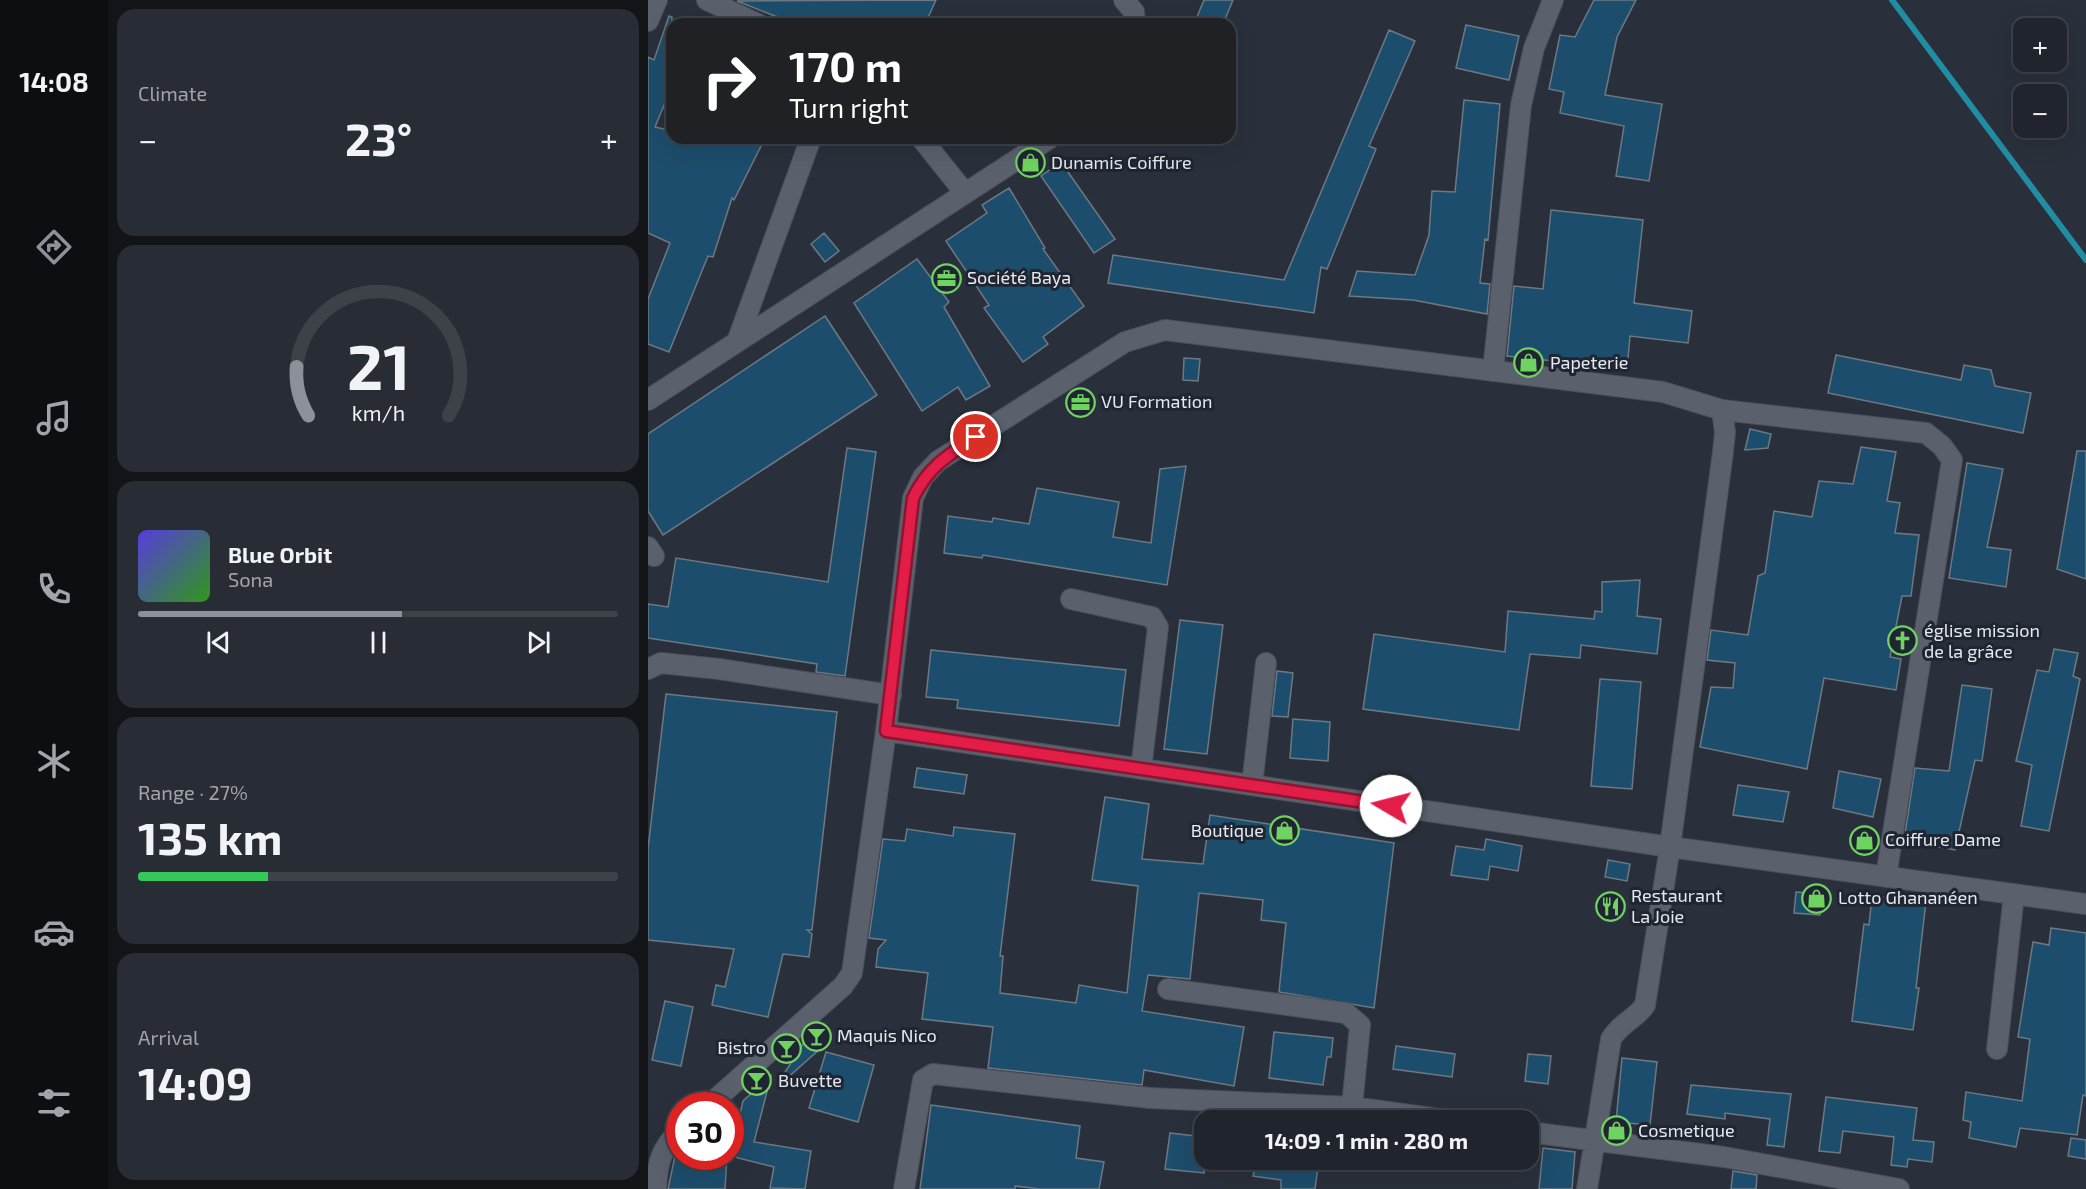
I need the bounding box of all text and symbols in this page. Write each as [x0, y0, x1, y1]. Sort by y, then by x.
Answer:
map controls [2013, 18, 2067, 138]
button: + [2013, 18, 2067, 72]
text: 170 m [789, 40, 902, 90]
icon: right [690, 42, 768, 120]
text: 14:08 [19, 65, 89, 97]
text: Climate [138, 81, 207, 105]
button: − [2013, 84, 2067, 138]
text: Turn right [789, 91, 909, 123]
text: 23° [345, 111, 412, 165]
text: − [138, 119, 157, 159]
text: + [600, 119, 618, 159]
shop icon: Dunamis Coiffure [1014, 147, 1046, 179]
place label: Dunamis Coiffure [1051, 151, 1192, 173]
icon: directions [33, 226, 75, 268]
office icon: Société Baya [930, 262, 962, 294]
place label: Société Baya [967, 266, 1071, 288]
text: 21 [346, 328, 410, 403]
shop icon: Papeterie [1513, 347, 1545, 379]
place label: Papeterie [1550, 351, 1628, 373]
office icon: VU Formation [1064, 386, 1096, 418]
place label: VU Formation [1101, 390, 1212, 412]
icon: music [33, 397, 75, 439]
text: km/h [351, 400, 405, 425]
pin [950, 411, 1001, 462]
icon: arrive [959, 420, 992, 453]
text: Blue Orbit [228, 541, 332, 567]
text: Sona [228, 567, 273, 591]
icon: phone [33, 568, 75, 610]
place label: église mission de la grâce [1924, 619, 2040, 662]
church icon: église mission de la grâce [1887, 625, 1919, 657]
icon: previous [202, 626, 235, 659]
icon: pause [362, 626, 395, 659]
icon: next [522, 626, 555, 659]
icon: climate [33, 740, 75, 782]
position arrow [1359, 774, 1423, 838]
text: Range · 27% [138, 780, 248, 804]
text: 135 km [138, 810, 282, 864]
shop icon: Boutique [1269, 815, 1301, 847]
place label: Boutique [1191, 819, 1264, 841]
shop icon: Coiffure Dame [1848, 824, 1880, 856]
place label: Coiffure Dame [1885, 828, 2001, 850]
shop icon: Lotto Ghananéen [1801, 882, 1833, 914]
place label: Restaurant La Joie [1631, 884, 1722, 927]
place label: Lotto Ghananéen [1838, 886, 1978, 908]
restaurant icon: Restaurant La Joie [1594, 890, 1626, 922]
icon: car [33, 911, 75, 953]
bar icon: Maquis Nico [800, 1020, 832, 1052]
place label: Maquis Nico [837, 1024, 937, 1046]
text: Arrival [138, 1025, 199, 1049]
bar icon: Bistro [771, 1032, 803, 1064]
place label: Bistro [717, 1036, 766, 1058]
text: 14:09 [138, 1055, 253, 1109]
bar icon: Buvette [741, 1065, 773, 1097]
place label: Buvette [778, 1069, 842, 1091]
icon: filters [33, 1082, 75, 1124]
speed limit sign: 30 [666, 1092, 744, 1170]
shop icon: Cosmetique [1601, 1115, 1633, 1147]
place label: Cosmetique [1638, 1119, 1735, 1141]
text: 14:09 · 1 min · 280 m [1265, 1127, 1468, 1153]

